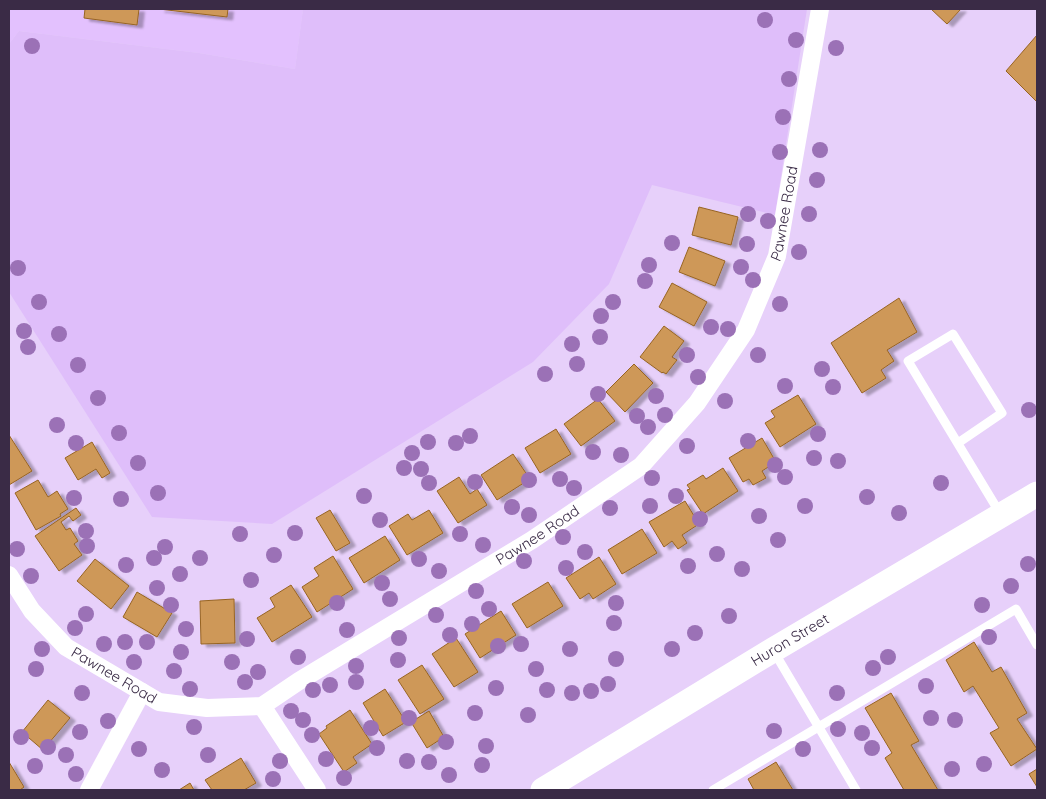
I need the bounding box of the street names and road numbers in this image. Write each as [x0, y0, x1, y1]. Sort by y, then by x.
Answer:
street label: Pawnee Road [766, 164, 802, 264]
street label: Pawnee Road [492, 501, 583, 569]
street label: Huron Street [747, 609, 832, 670]
street label: Pawnee Road [68, 642, 160, 708]

